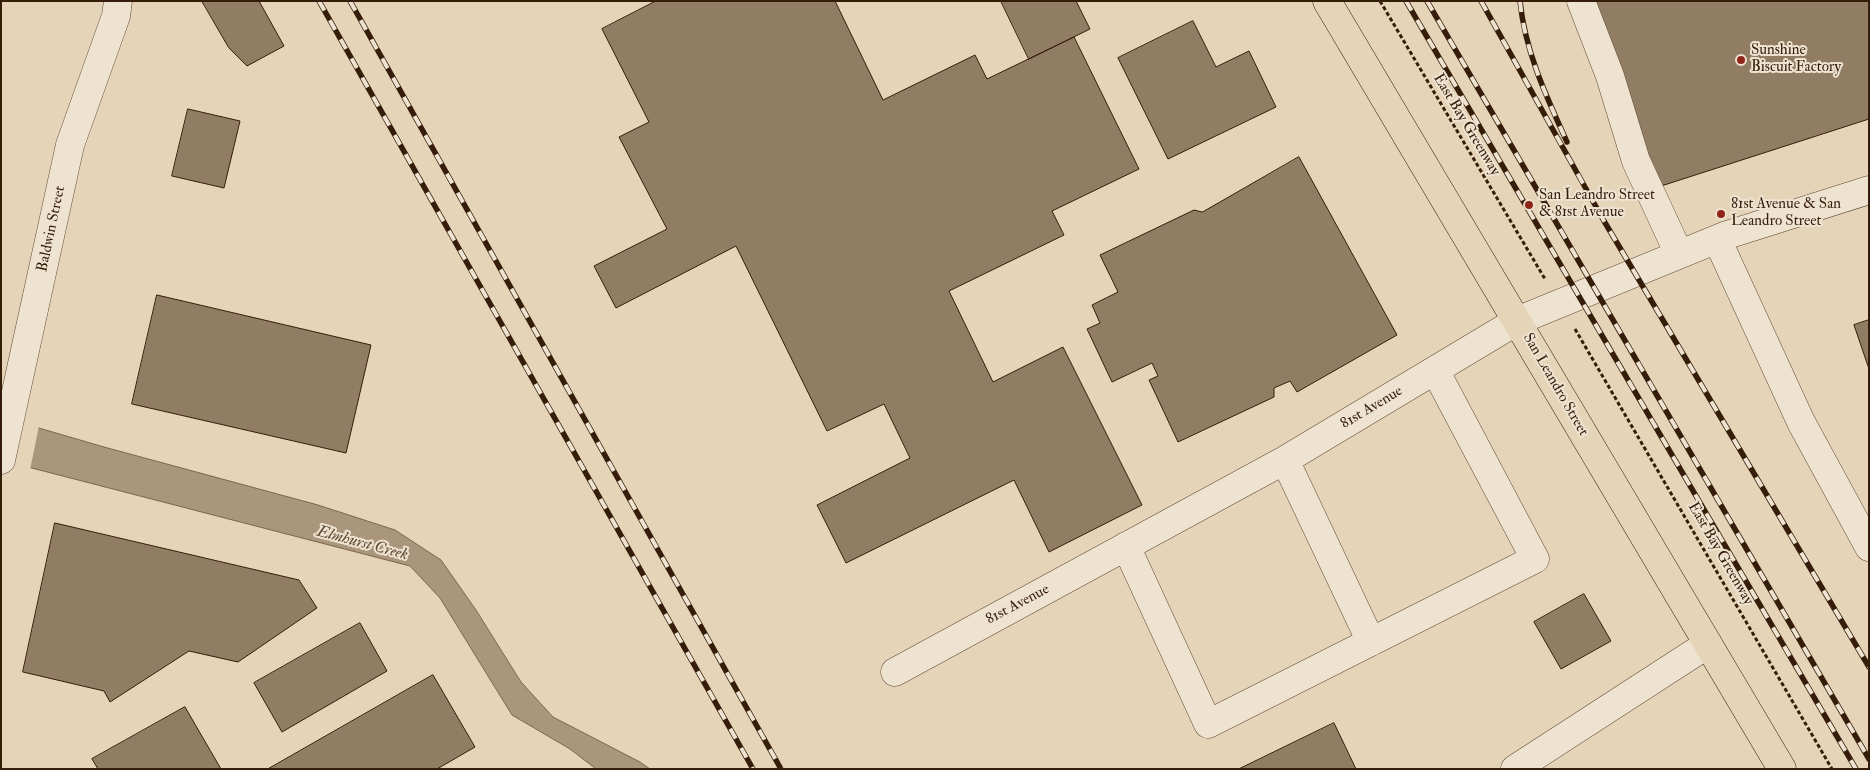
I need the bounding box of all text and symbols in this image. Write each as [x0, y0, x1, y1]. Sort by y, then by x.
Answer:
place label: Sunshine Biscuit Factory [1751, 42, 1841, 77]
marker: Sunshine Biscuit Factory [1735, 54, 1747, 66]
street label: East Bay Greenway [1428, 71, 1504, 179]
street label: Baldwin Street [34, 184, 70, 274]
place label: San Leandro Street & 81st Avenue [1539, 187, 1655, 222]
place label: 81st Avenue & San Leandro Street [1731, 196, 1841, 231]
marker: San Leandro Street & 81st Avenue [1523, 199, 1535, 211]
marker: 81st Avenue & San Leandro Street [1715, 208, 1727, 220]
street label: San Leandro Street [1518, 330, 1592, 440]
street label: 81st Avenue [1338, 383, 1406, 433]
street label: East Bay Greenway [1683, 499, 1757, 609]
water label: Elmhurst Creek [314, 523, 410, 565]
street label: 81st Avenue [983, 581, 1053, 629]

